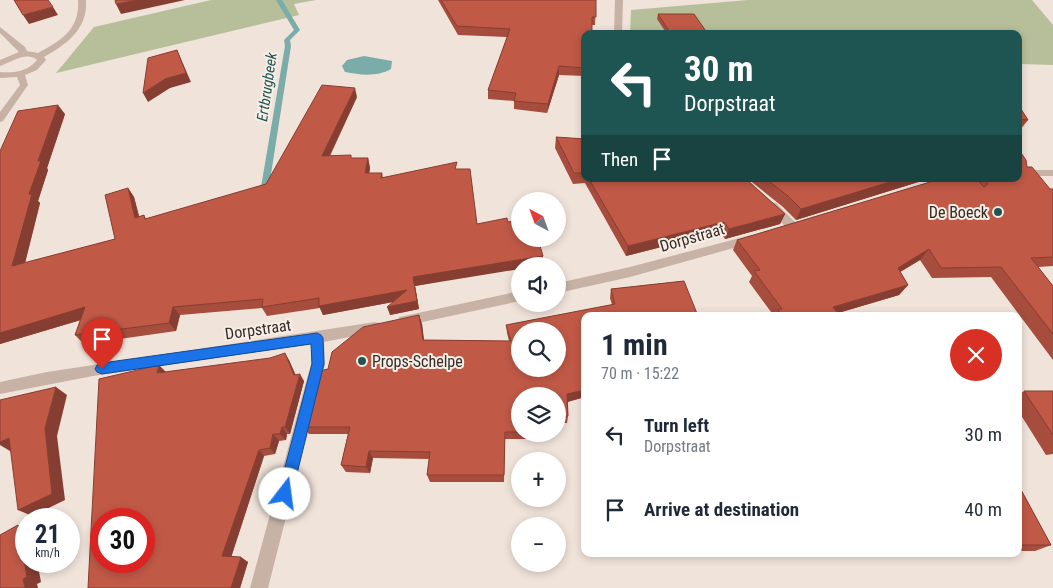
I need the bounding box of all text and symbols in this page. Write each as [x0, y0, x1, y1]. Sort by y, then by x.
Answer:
text: 30 m [684, 49, 753, 90]
icon: left [601, 50, 666, 115]
water label: Ertbrugbeek [253, 51, 281, 123]
text: Dorpstraat [684, 91, 776, 116]
icon: arrive [648, 145, 676, 173]
text: Then [601, 148, 638, 171]
north arrow [511, 192, 566, 248]
map controls [511, 192, 566, 572]
place label: De Boeck [929, 203, 989, 222]
marker: De Boeck [992, 206, 1004, 218]
street label: Dorpstraat [658, 219, 727, 256]
button: sound [511, 257, 566, 312]
street label: Dorpstraat [224, 315, 293, 344]
pin [81, 318, 123, 369]
button: search [511, 322, 566, 377]
icon: arrive [88, 325, 116, 353]
text: 1 min [601, 327, 668, 362]
button: close [950, 329, 1002, 381]
place label: Props-Schelpe [372, 352, 463, 371]
marker: Props-Schelpe [356, 355, 368, 367]
text: 70 m · 15:22 [601, 364, 679, 383]
button: layers [511, 387, 566, 442]
text: Turn left [644, 414, 709, 437]
icon: left [601, 421, 629, 449]
text: 30 m [965, 423, 1002, 446]
text: Dorpstraat [644, 437, 711, 456]
button: + [511, 452, 566, 507]
position arrow [258, 467, 310, 519]
icon: arrive [601, 496, 629, 524]
text: Arrive at destination [644, 498, 799, 521]
text: 40 m [965, 498, 1002, 521]
speed limit sign: 30 [90, 508, 155, 573]
button: − [511, 517, 566, 572]
text: 21 [35, 520, 60, 549]
text: km/h [35, 546, 60, 560]

